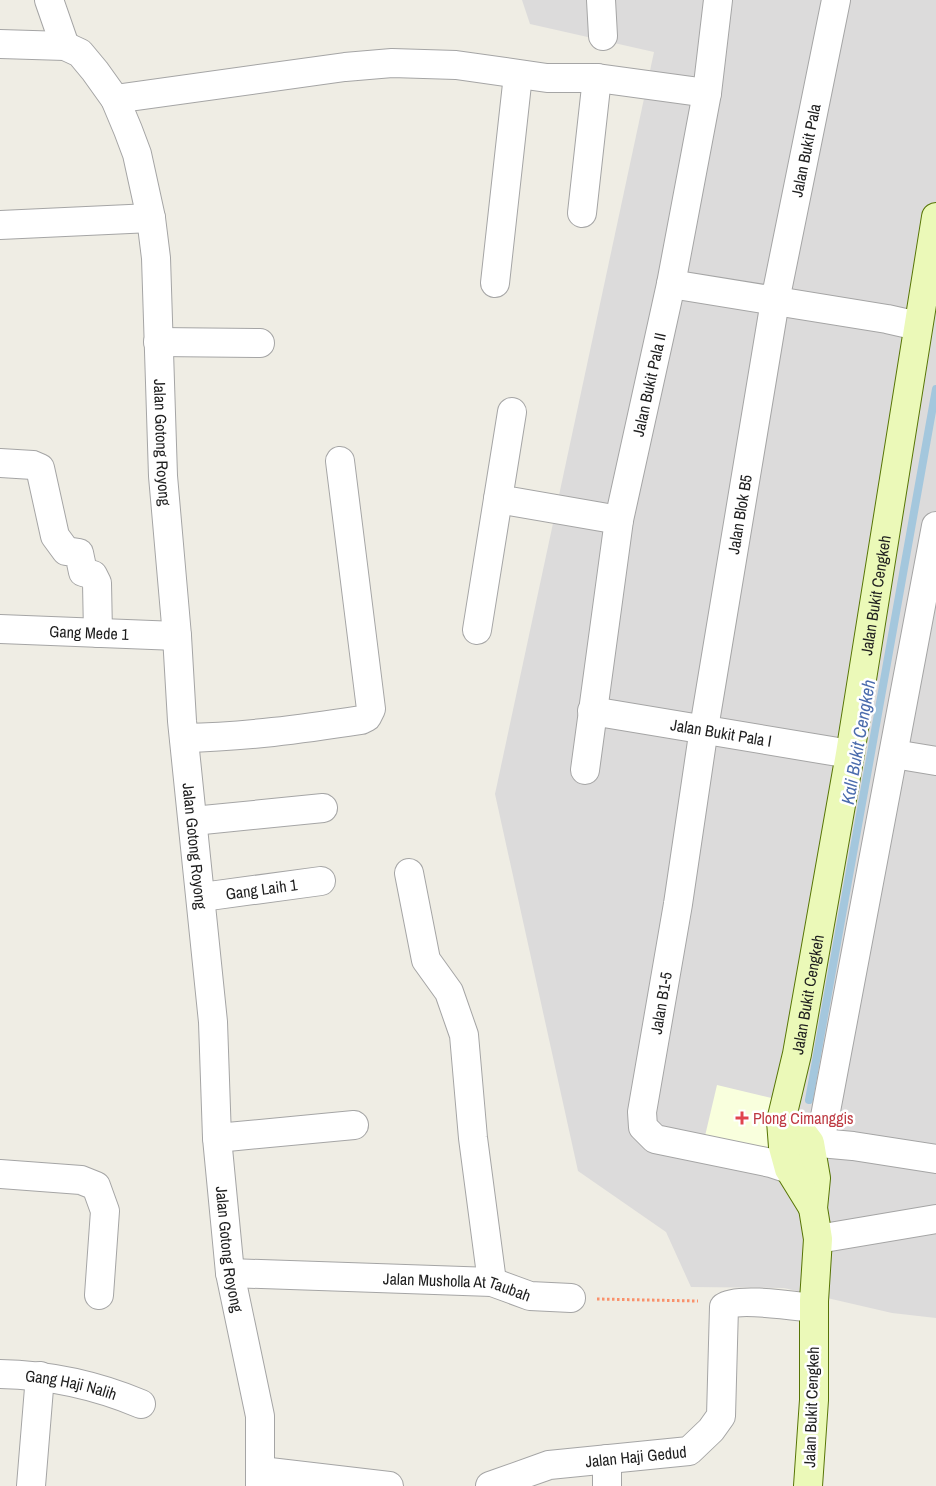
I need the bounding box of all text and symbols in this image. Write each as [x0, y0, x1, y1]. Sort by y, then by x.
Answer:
street label: Jalan Bukit Pala [785, 101, 826, 199]
street label: Jalan Bukit Pala II [627, 330, 671, 439]
street label: Jalan Gotong Royong [149, 379, 177, 507]
street label: Jalan Blok B5 [722, 473, 757, 556]
street label: Jalan Bukit Cengkeh [855, 534, 896, 657]
street label: Gang Mede 1 [49, 620, 130, 645]
water label: Kali Bukit Cengkeh [835, 678, 881, 806]
street label: Jalan Bukit Pala I [669, 713, 773, 752]
street label: Jalan Gotong Royong [177, 782, 212, 911]
street label: Gang Laih 1 [224, 873, 299, 905]
street label: Jalan Bukit Cengkeh [786, 933, 829, 1056]
street label: Jalan B1-5 [645, 970, 677, 1036]
place label: Plong Cimanggis [753, 1107, 854, 1129]
marker: Plong Cimanggis [735, 1111, 749, 1125]
street label: Jalan Gotong Royong [211, 1185, 249, 1315]
street label: Jalan Musholla At Taubah [383, 1267, 534, 1306]
street label: Jalan Bukit Cengkeh [798, 1346, 824, 1468]
street label: Gang Haji Nalih [24, 1364, 120, 1405]
street label: Jalan Haji Gedud [584, 1440, 688, 1472]

